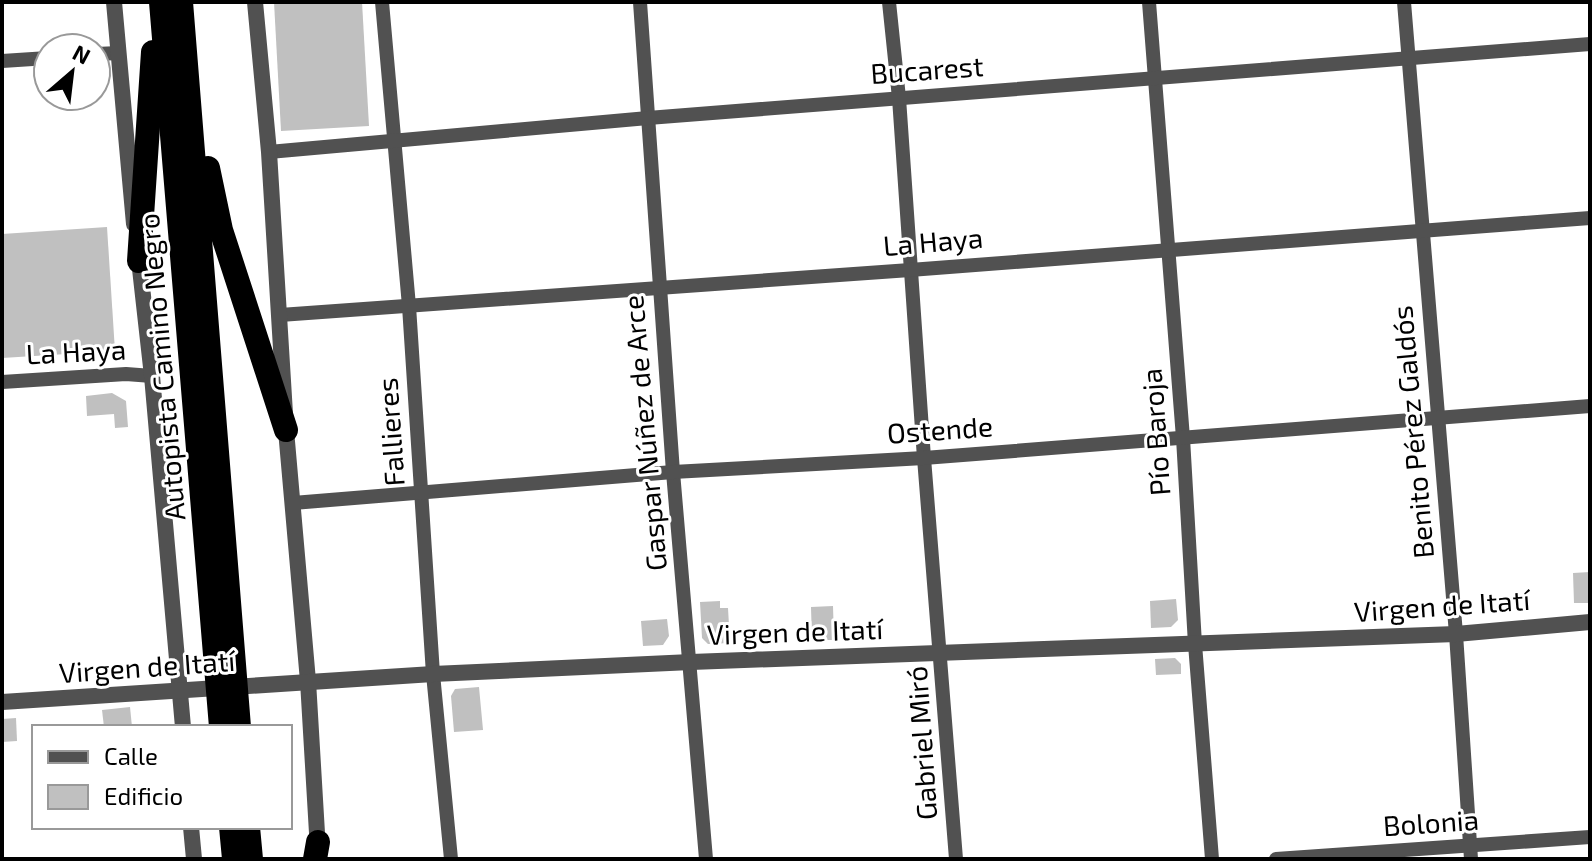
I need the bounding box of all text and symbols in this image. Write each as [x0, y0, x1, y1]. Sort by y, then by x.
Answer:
north arrow [32, 32, 112, 112]
text: N [69, 38, 95, 69]
street label: Bucarest [869, 48, 985, 90]
street label: Autopista Camino Negro [131, 212, 191, 522]
street label: La Haya [882, 220, 984, 262]
street label: Gaspar Núñez de Arce [615, 294, 673, 572]
street label: Benito Pérez Galdós [1384, 304, 1440, 560]
street label: La Haya [25, 331, 127, 371]
street label: Pío Baroja [1134, 367, 1176, 497]
street label: Fallieres [369, 377, 411, 487]
street label: Ostende [886, 408, 994, 450]
street label: Virgen de Itatí [1353, 582, 1532, 628]
street label: Virgen de Itatí [706, 611, 885, 651]
street label: Virgen de Itatí [58, 643, 237, 689]
street label: Gabriel Miró [899, 665, 943, 821]
legend [32, 725, 292, 829]
text: Calle [104, 741, 158, 770]
text: Edificio [104, 781, 183, 810]
street label: Bolonia [1382, 802, 1480, 842]

